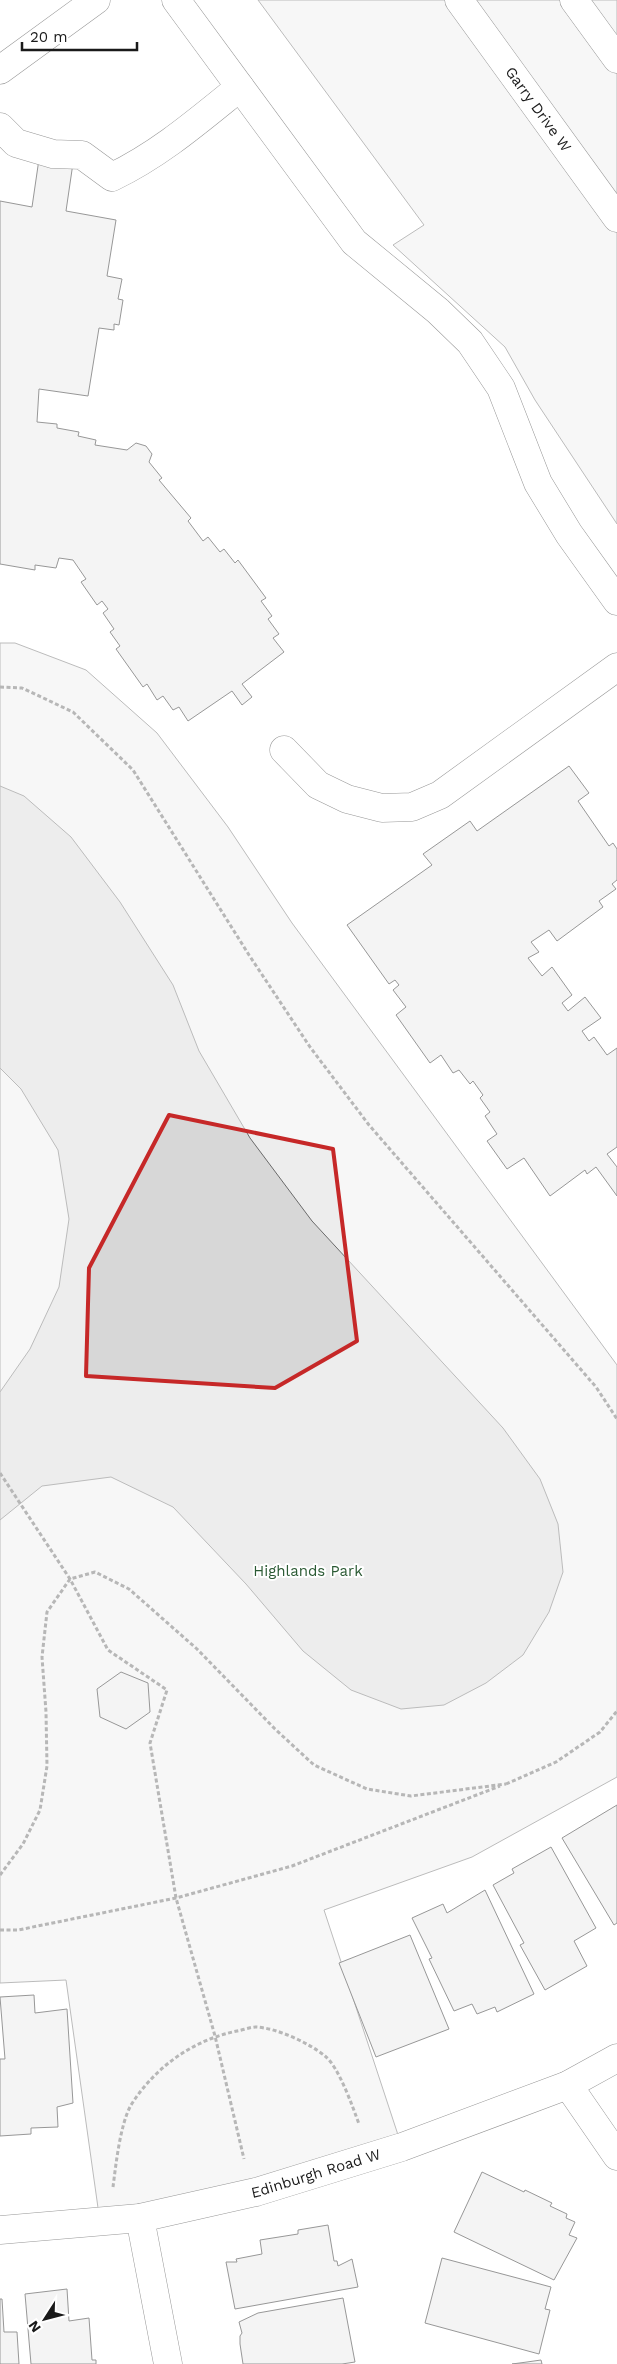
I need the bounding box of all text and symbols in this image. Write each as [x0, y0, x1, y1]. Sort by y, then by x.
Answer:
scale bar [22, 20, 138, 52]
text: 20 m [30, 28, 68, 46]
street label: Garry Drive W [501, 63, 575, 155]
park label: Highlands Park [253, 1562, 363, 1580]
street label: Edinburgh Road W [249, 2145, 383, 2202]
north arrow [20, 2294, 70, 2344]
text: N [25, 2318, 44, 2336]

